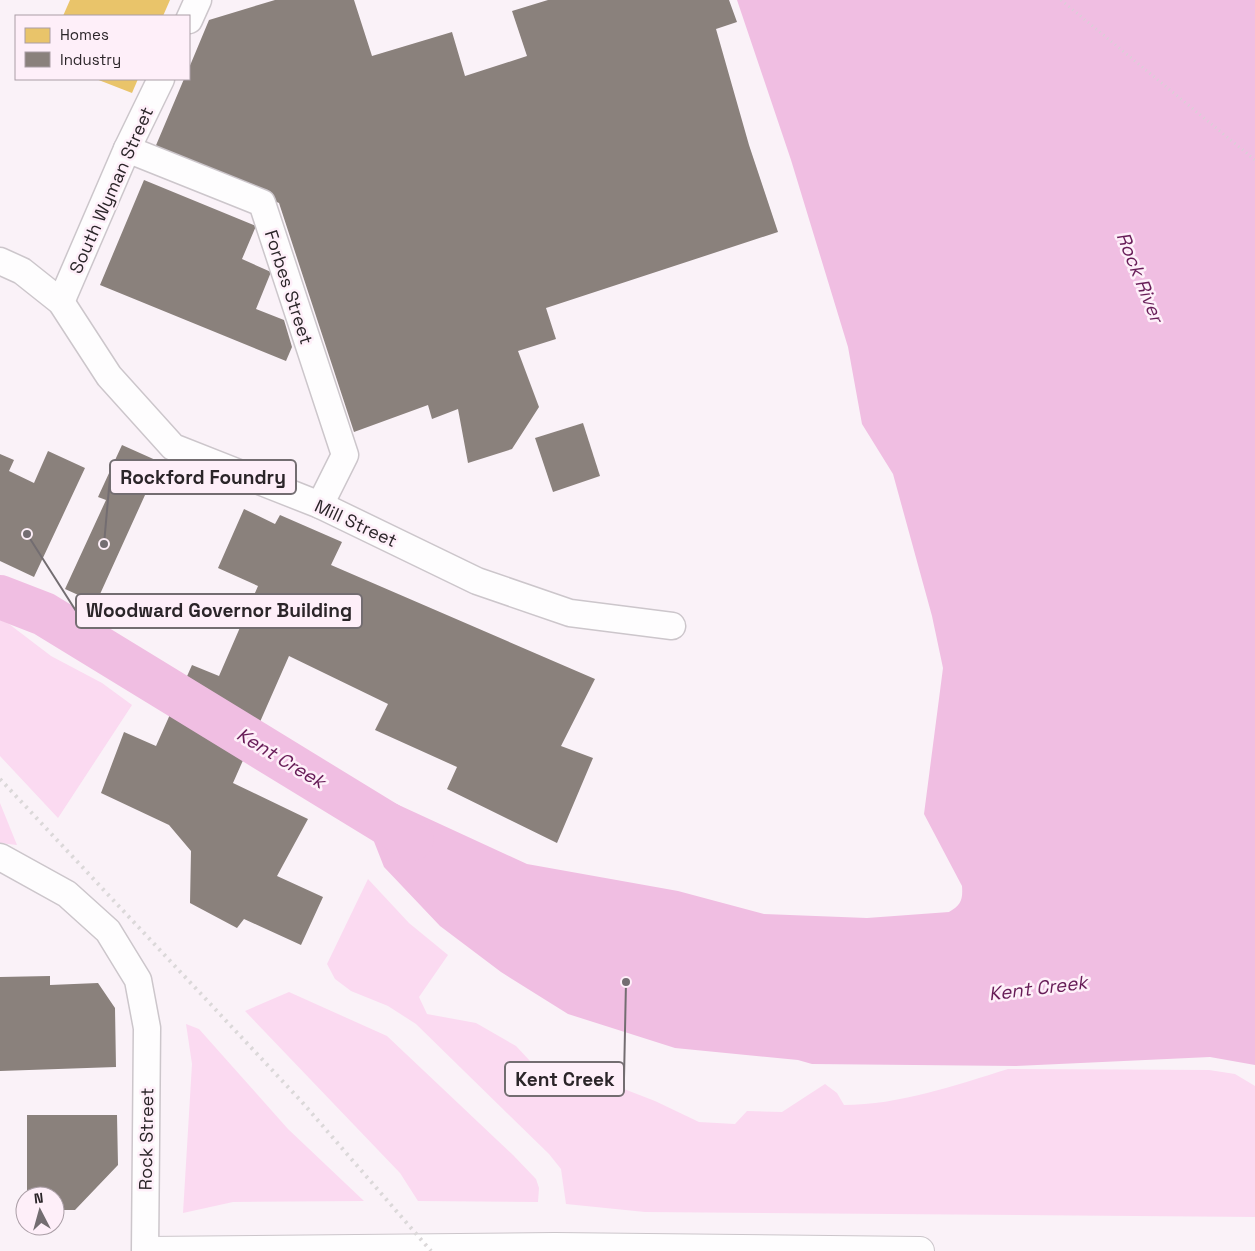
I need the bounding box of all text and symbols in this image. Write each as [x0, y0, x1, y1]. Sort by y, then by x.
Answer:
legend [15, 15, 190, 80]
text: Homes [60, 25, 109, 44]
text: Industry [60, 50, 121, 69]
street label: South Wyman Street [64, 103, 158, 277]
street label: Forbes Street [260, 227, 318, 347]
water label: Rock River [1111, 228, 1170, 327]
callout: Rockford Foundry [110, 460, 296, 494]
text: Rockford Foundry [120, 465, 286, 490]
street label: Mill Street [311, 494, 401, 552]
callout: Woodward Governor Building [76, 594, 362, 628]
text: Woodward Governor Building [86, 598, 352, 623]
water label: Kent Creek [232, 722, 332, 796]
water label: Kent Creek [987, 969, 1092, 1006]
callout: Kent Creek [505, 1062, 624, 1096]
text: Kent Creek [515, 1067, 615, 1092]
street label: Rock Street [134, 1088, 158, 1190]
north arrow [15, 1186, 65, 1236]
text: N [33, 1189, 44, 1208]

